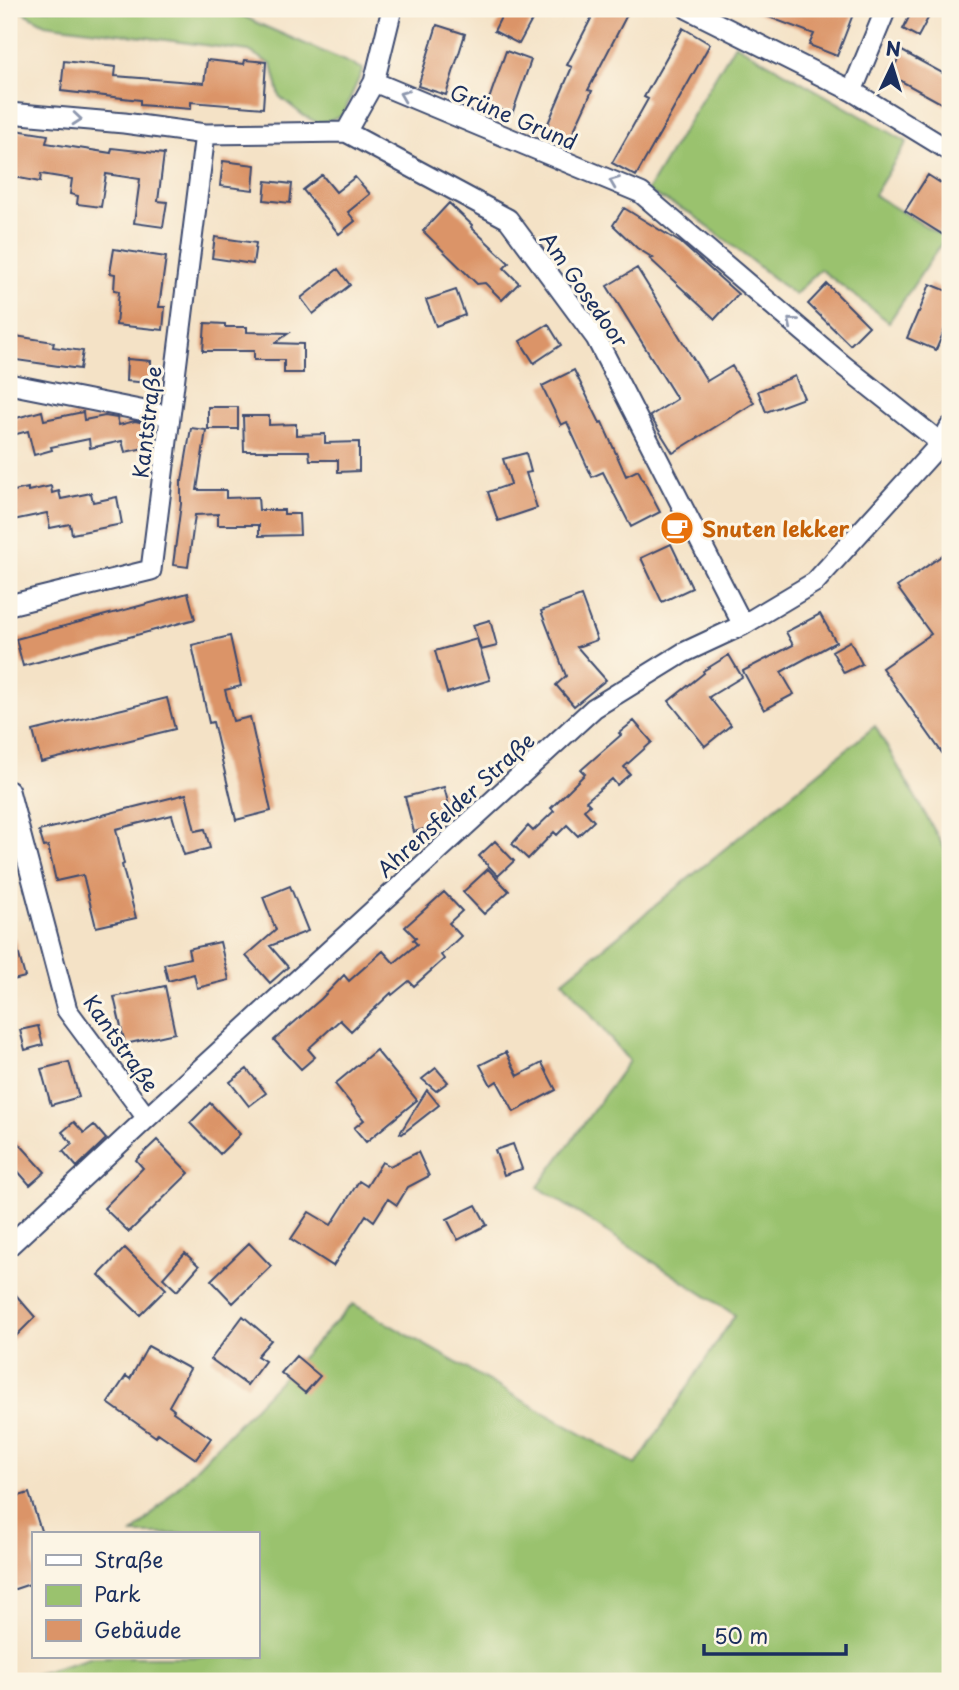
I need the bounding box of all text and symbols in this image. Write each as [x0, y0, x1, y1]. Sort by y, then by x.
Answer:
north arrow [858, 32, 928, 102]
text: N [885, 34, 902, 63]
street label: Grüne Grund [446, 75, 582, 157]
one-way arrow [399, 89, 411, 103]
one-way arrow [72, 111, 83, 126]
one-way arrow [609, 176, 621, 190]
street label: Am Gosedoor [533, 225, 637, 354]
one-way arrow [787, 318, 800, 330]
street label: Kantstraße [123, 364, 169, 480]
cafe icon: Snuten lekker [658, 509, 696, 547]
place label: Snuten lekker [702, 512, 849, 544]
street label: Ahrensfelder Straße [369, 724, 541, 884]
street label: Kantstraße [77, 988, 167, 1098]
legend [32, 1532, 259, 1658]
text: Straße [94, 1543, 163, 1575]
text: Park [94, 1577, 141, 1609]
text: Gebäude [94, 1613, 181, 1645]
scale bar [704, 1613, 845, 1657]
text: 50 m [714, 1619, 768, 1651]

